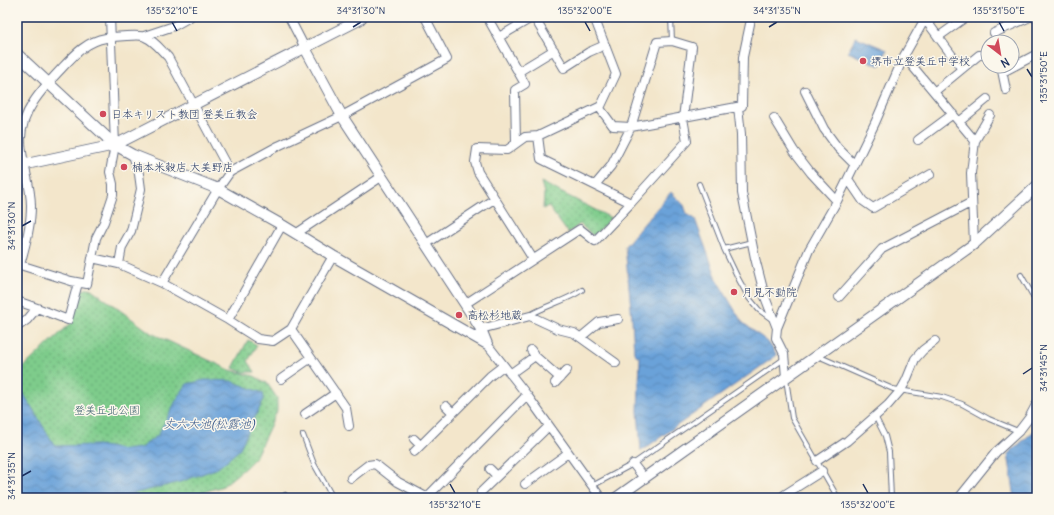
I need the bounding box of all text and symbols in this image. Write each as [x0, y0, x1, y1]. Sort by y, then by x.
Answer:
text: 135°32'10"E [146, 4, 198, 17]
text: 34°31'30"N [337, 4, 385, 17]
text: 135°32'00"E [558, 4, 612, 17]
text: 34°31'35"N [753, 4, 801, 17]
text: 135°31'50"E [973, 4, 1025, 17]
north arrow [980, 34, 1020, 74]
text: 135°31'50"E [1037, 51, 1050, 103]
place label: 堺市立登美丘中学校 [871, 54, 970, 68]
text: N [998, 55, 1012, 71]
marker: 堺市立登美丘中学校 [858, 56, 868, 66]
place label: 日本キリスト教団 登美丘教会 [111, 107, 258, 121]
marker: 日本キリスト教団 登美丘教会 [98, 109, 108, 119]
place label: 楠本米穀店 大美野店 [132, 160, 234, 174]
marker: 楠本米穀店 大美野店 [119, 162, 129, 172]
text: 34°31'30"N [5, 202, 18, 250]
place label: 月見不動院 [742, 285, 797, 299]
marker: 月見不動院 [729, 287, 739, 297]
place label: 高松杉地蔵 [467, 308, 522, 322]
marker: 高松杉地蔵 [454, 310, 464, 320]
text: 34°31'45"N [1037, 344, 1050, 392]
park label: 登美丘北公園 [74, 403, 140, 417]
water label: 丈六大池(松露池) [163, 416, 256, 431]
text: 34°31'35"N [5, 452, 18, 500]
text: 135°32'10"E [429, 498, 481, 511]
text: 135°32'00"E [841, 498, 895, 511]

